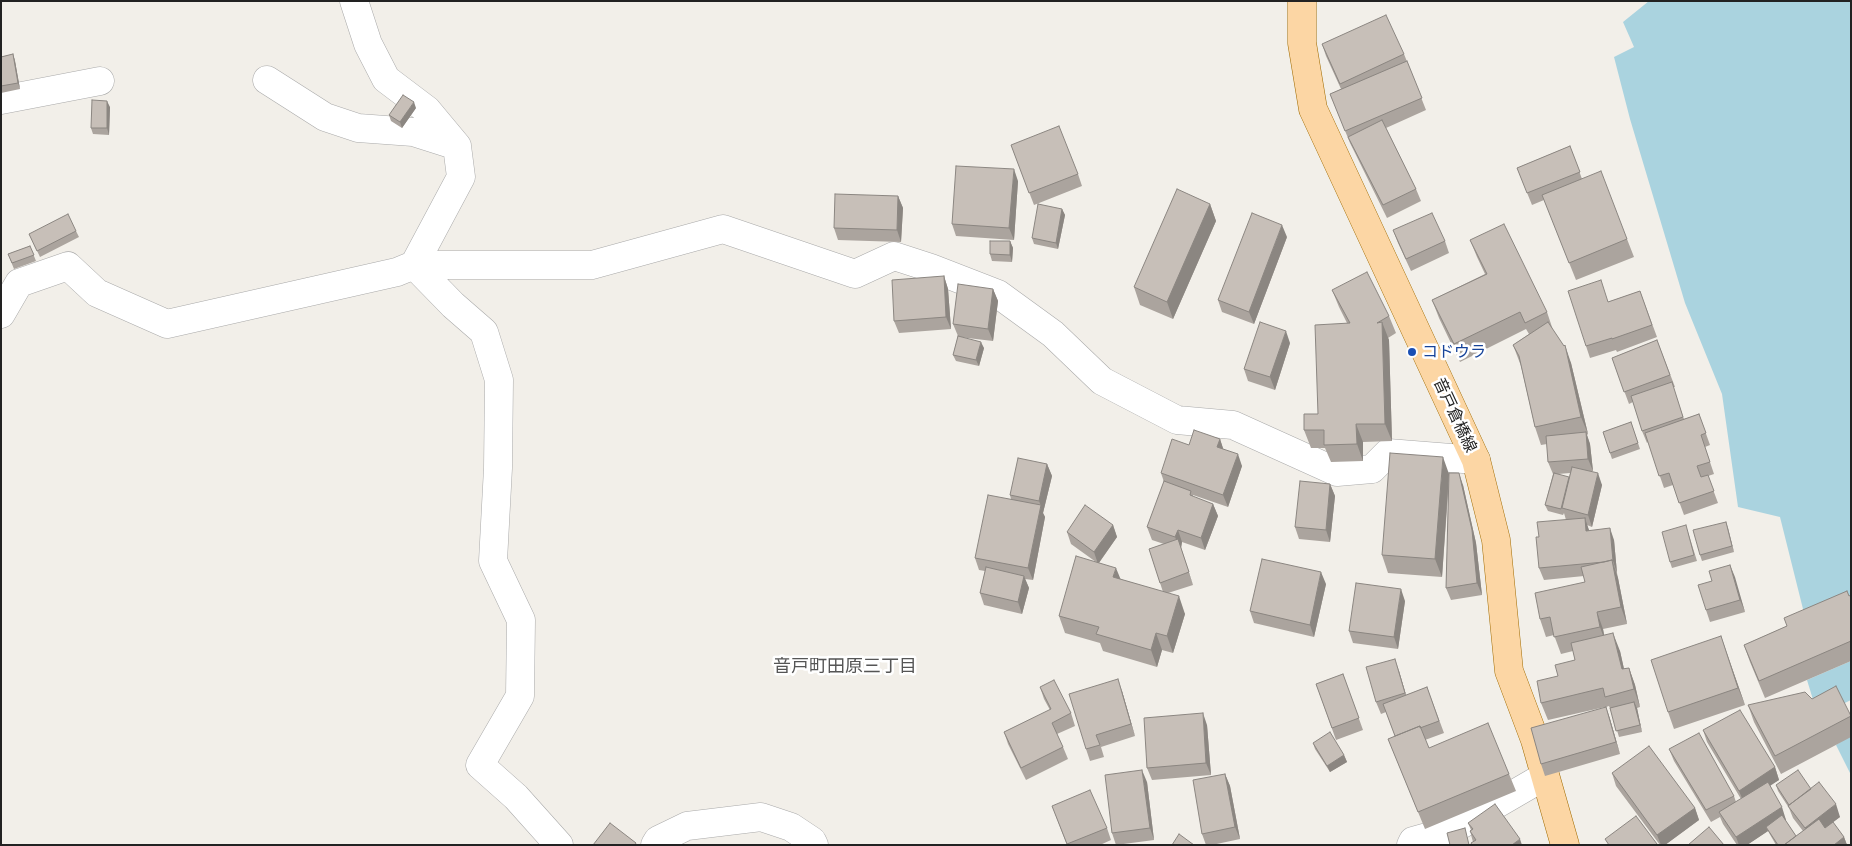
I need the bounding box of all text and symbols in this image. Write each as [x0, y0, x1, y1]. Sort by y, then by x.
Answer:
place label: コドウラ [1422, 342, 1486, 362]
marker: コドウラ [1406, 346, 1418, 358]
street label: 音戸倉橋線 [1429, 375, 1481, 455]
district label: 音戸町田原三丁目 [773, 655, 917, 677]

